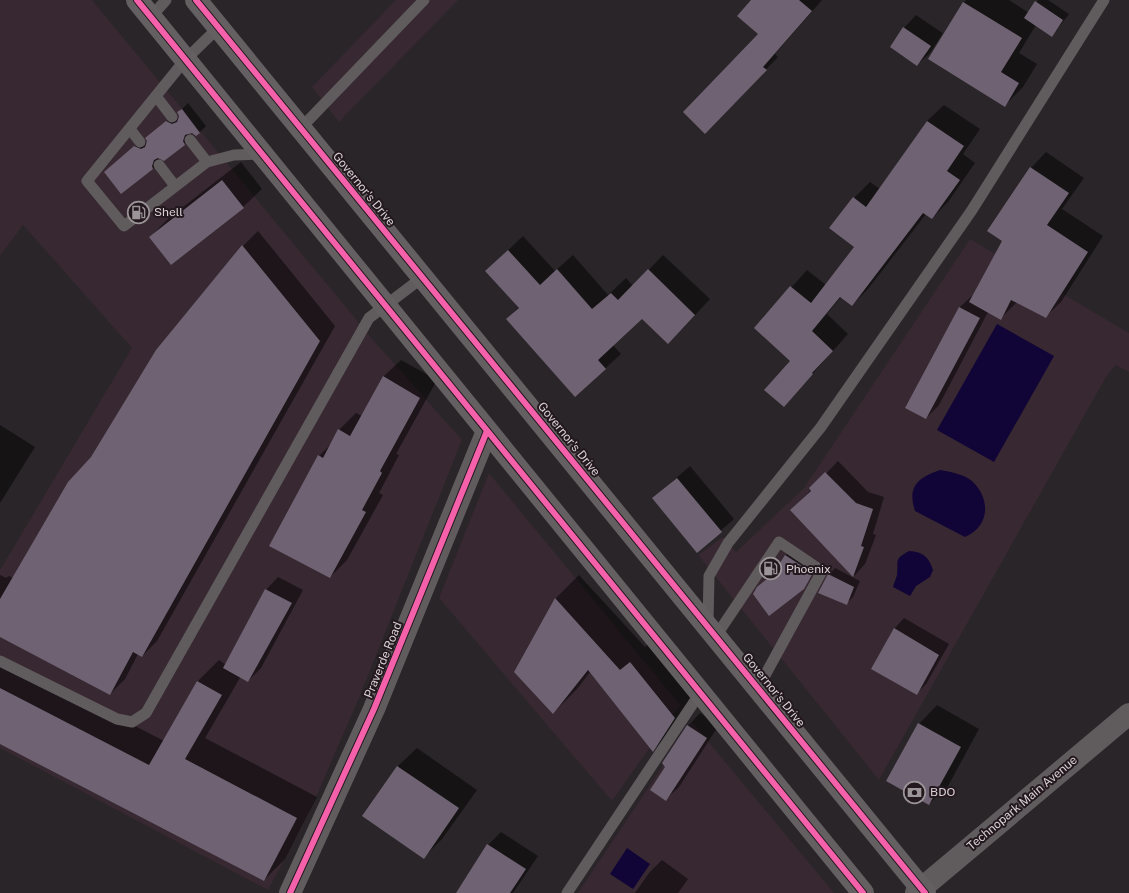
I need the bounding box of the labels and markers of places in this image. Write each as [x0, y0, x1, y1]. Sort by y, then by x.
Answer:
fuel station icon: Shell [126, 199, 152, 225]
place label: Shell [154, 205, 183, 219]
fuel station icon: Phoenix [757, 556, 783, 582]
place label: Phoenix [786, 562, 831, 576]
bank icon: BDO [902, 779, 928, 805]
place label: BDO [930, 785, 955, 799]

